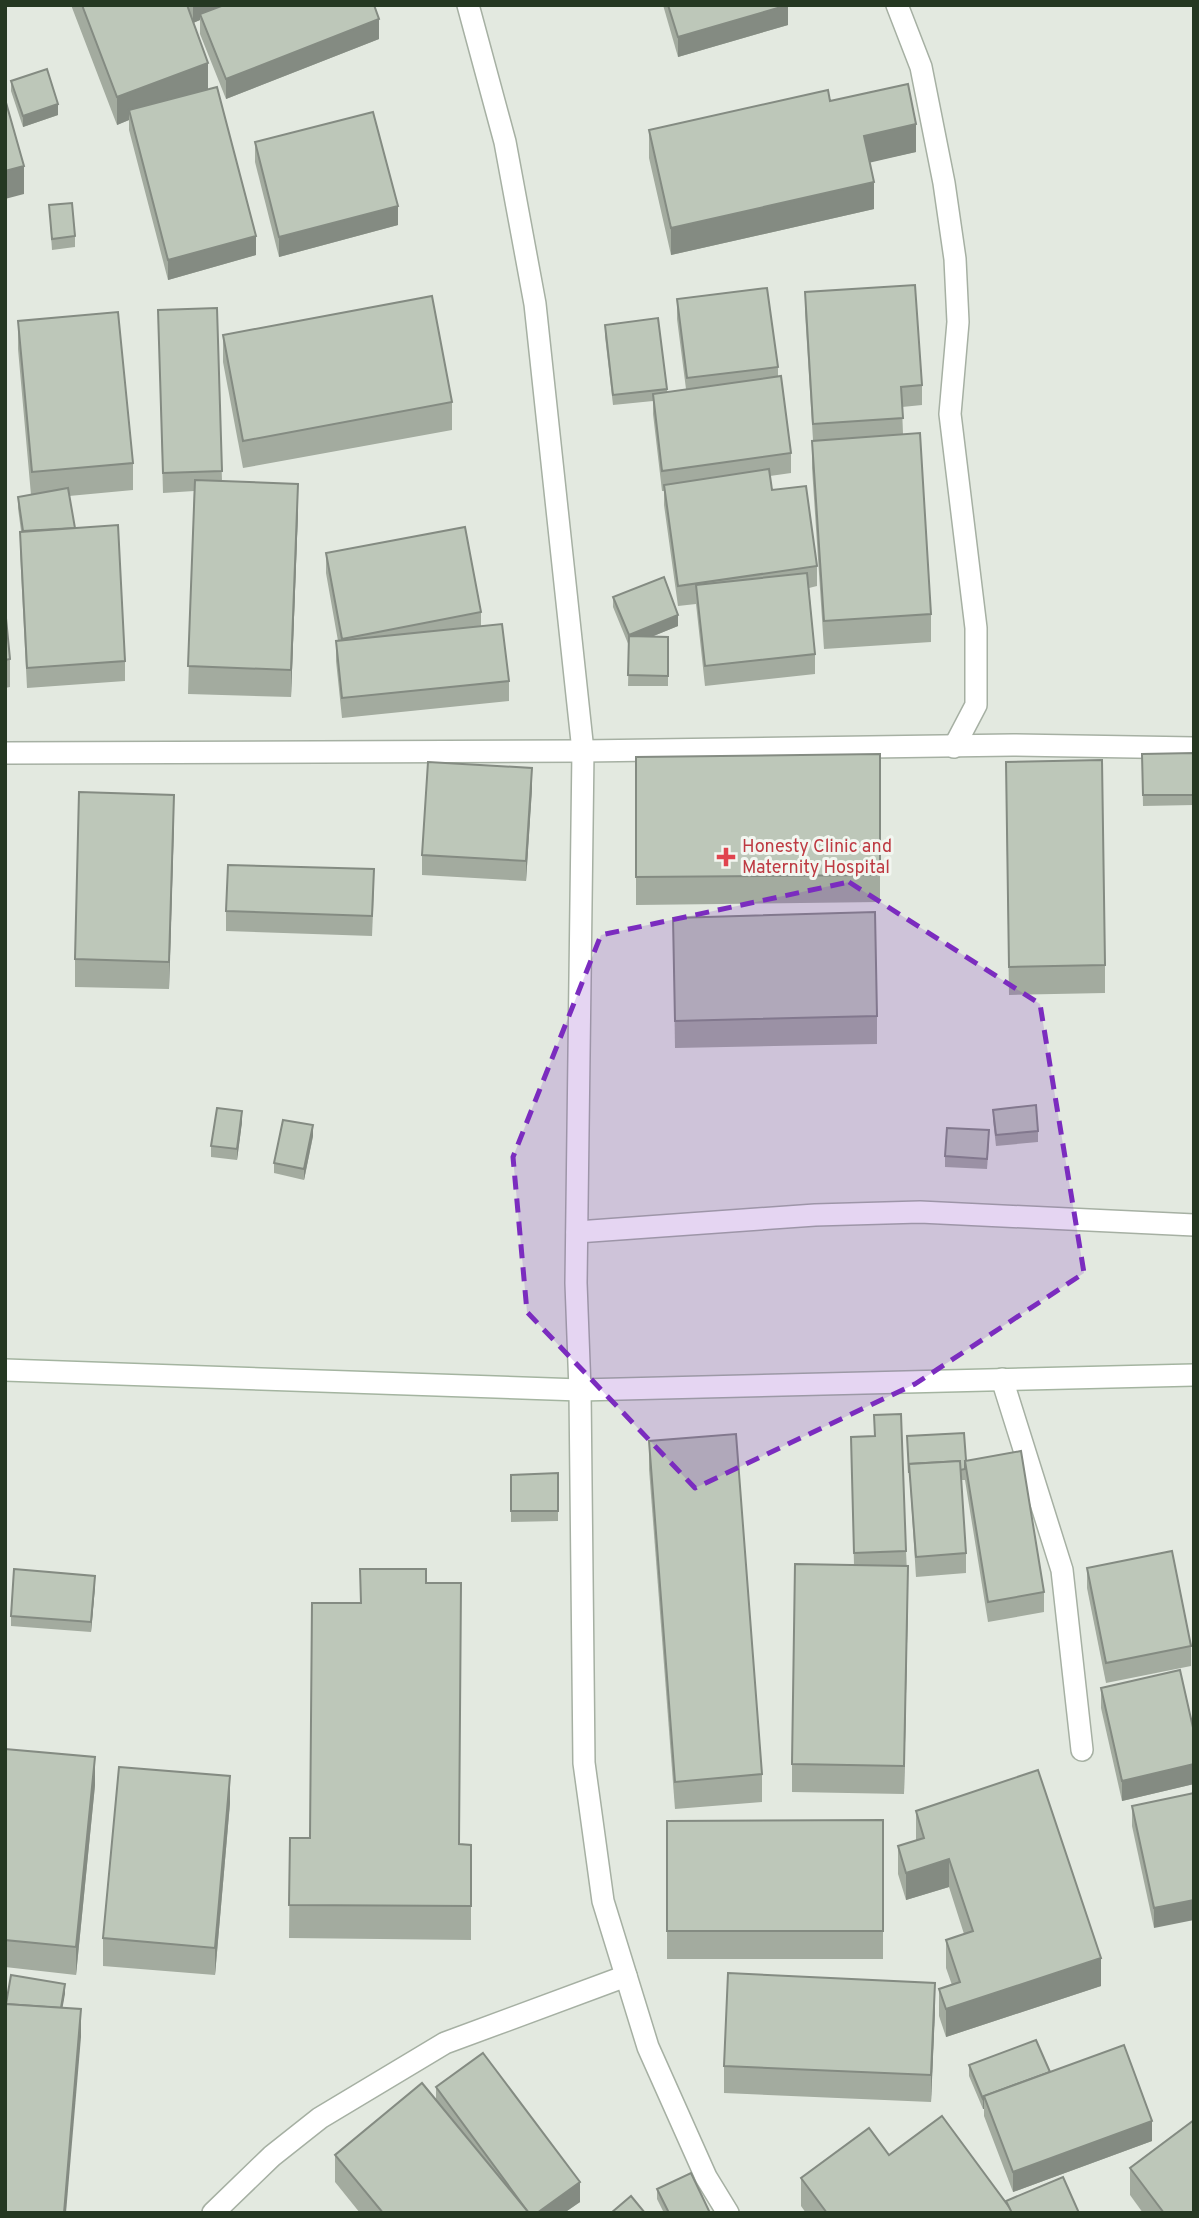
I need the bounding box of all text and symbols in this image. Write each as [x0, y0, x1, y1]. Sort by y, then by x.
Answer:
place label: Honesty Clinic and Maternity Hospital [742, 836, 892, 880]
marker: Honesty Clinic and Maternity Hospital [716, 847, 736, 867]

